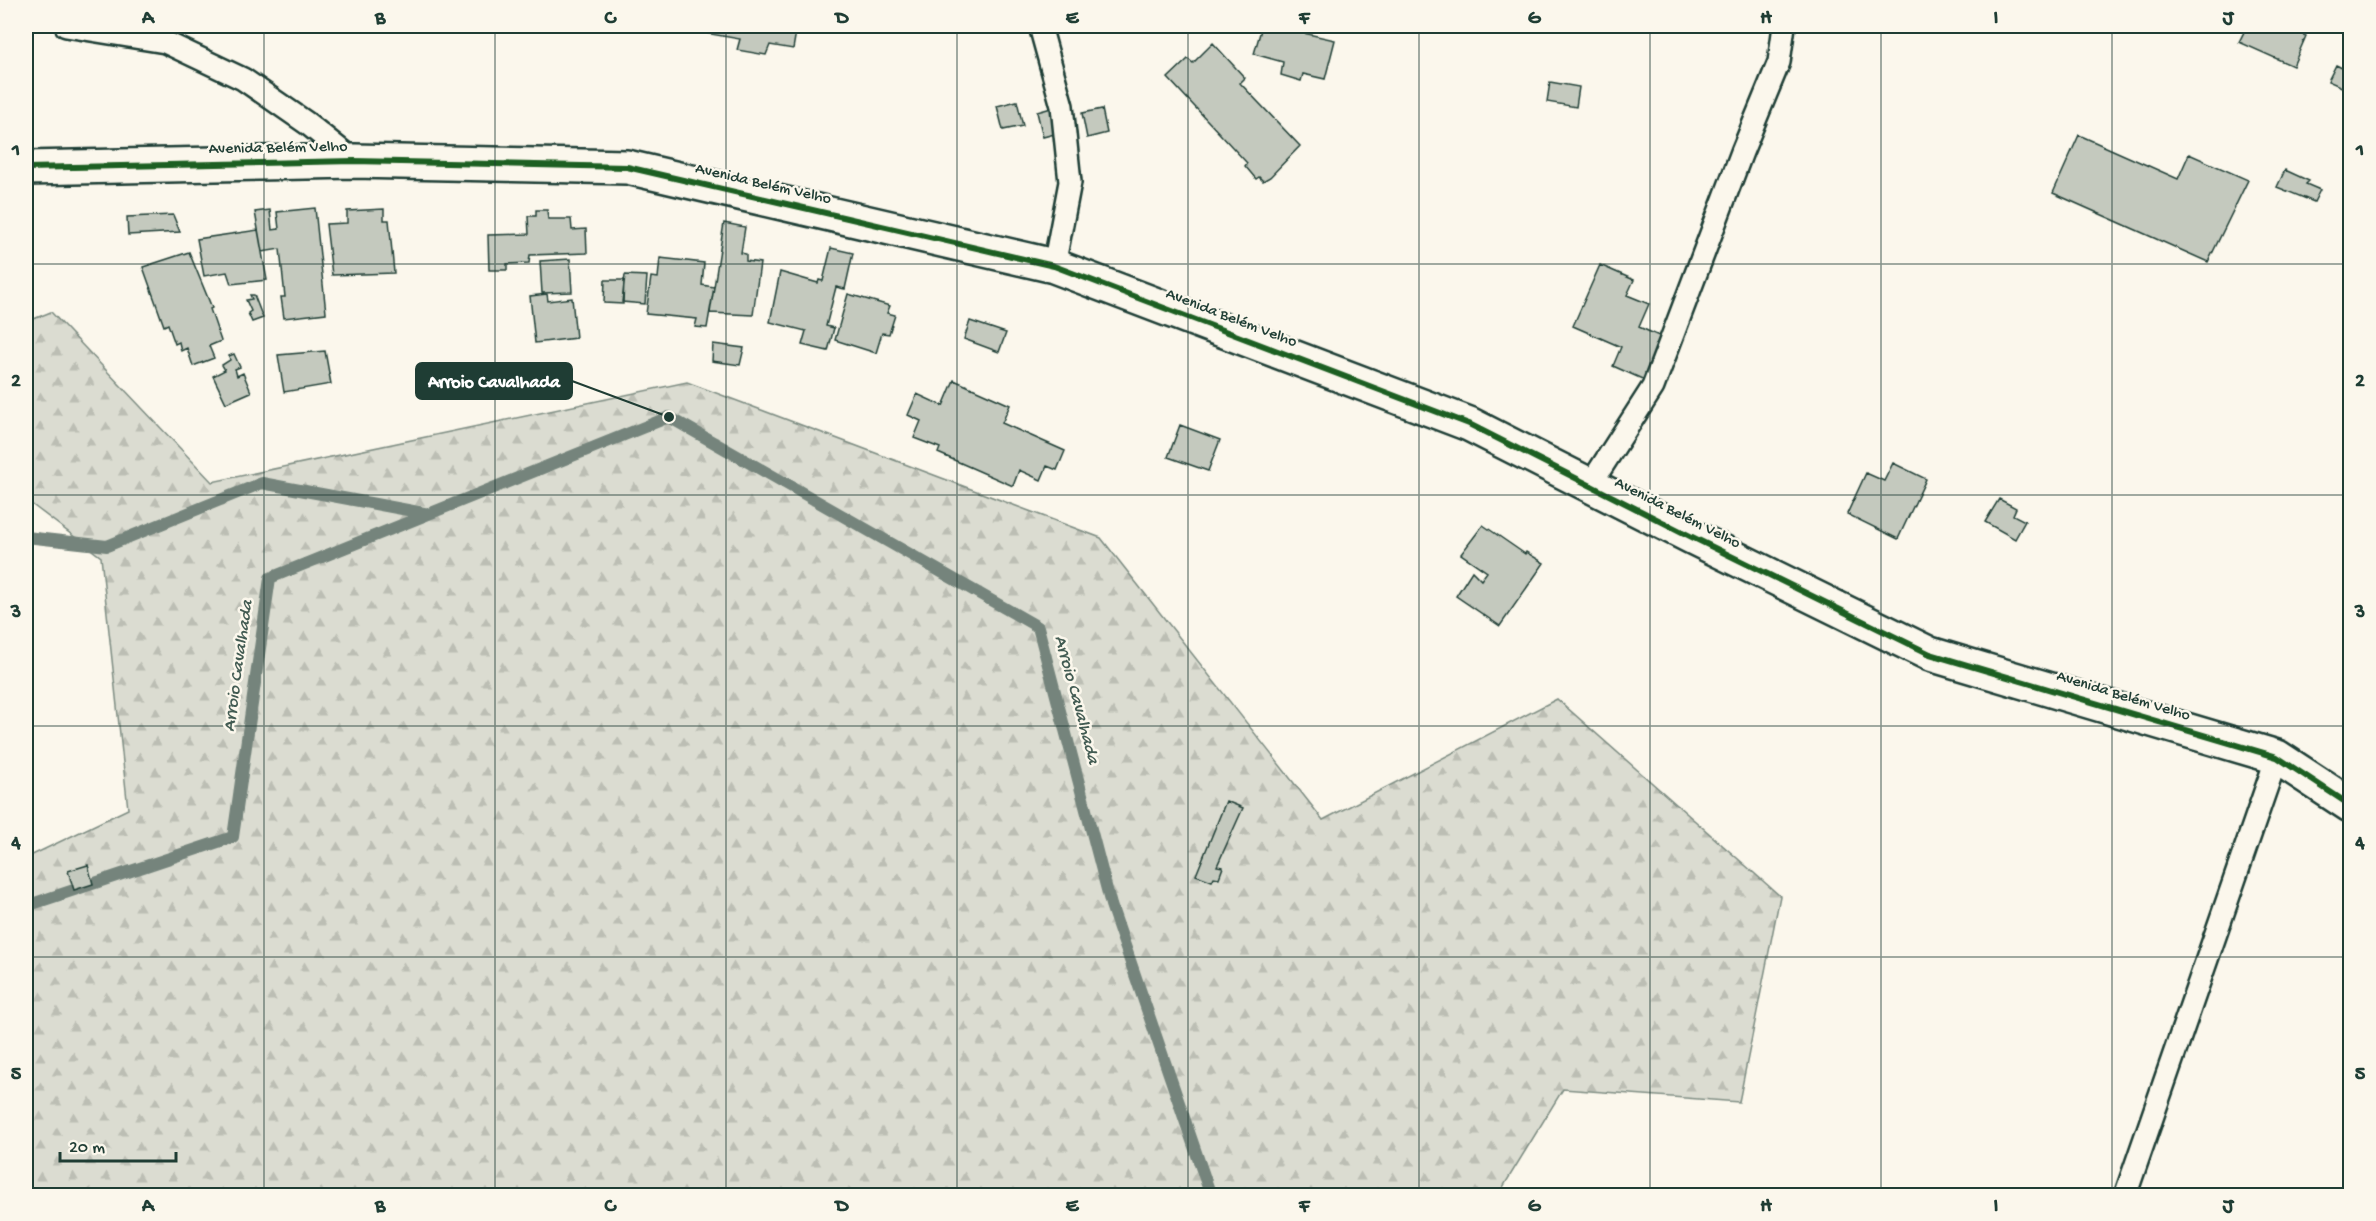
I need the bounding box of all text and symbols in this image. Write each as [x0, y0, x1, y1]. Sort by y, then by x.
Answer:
text: A [141, 8, 156, 31]
text: B [374, 8, 386, 31]
text: C [604, 8, 618, 31]
text: D [833, 8, 849, 31]
text: E [1066, 8, 1080, 31]
text: F [1298, 8, 1311, 31]
text: G [1528, 8, 1542, 31]
text: H [1760, 8, 1772, 31]
text: I [1994, 8, 1999, 31]
text: J [2222, 8, 2235, 31]
street label: Avenida Belém Velho [208, 138, 348, 160]
text: 1 [11, 140, 20, 163]
text: 1 [2355, 140, 2364, 163]
street label: Avenida Belém Velho [693, 160, 833, 210]
street label: Avenida Belém Velho [1163, 285, 1299, 353]
callout: Arroio Cavalhada [416, 363, 572, 399]
text: 2 [11, 371, 21, 394]
text: 2 [2355, 371, 2365, 394]
text: Arroio Cavalhada [427, 373, 561, 394]
street label: Avenida Belém Velho [1611, 474, 1743, 554]
water label: Arroio Cavalhada [219, 598, 259, 733]
text: 3 [10, 602, 21, 625]
text: 3 [2354, 602, 2365, 625]
water label: Arroio Cavalhada [1049, 634, 1103, 767]
street label: Avenida Belém Velho [2054, 668, 2192, 726]
text: 4 [10, 833, 21, 856]
text: 4 [2354, 833, 2365, 856]
text: 5 [11, 1064, 22, 1087]
text: 5 [2355, 1064, 2366, 1087]
scale bar [60, 1125, 176, 1163]
text: 20 m [69, 1138, 105, 1159]
text: A [141, 1196, 156, 1219]
text: B [374, 1196, 386, 1219]
text: C [604, 1196, 618, 1219]
text: D [833, 1196, 849, 1219]
text: E [1066, 1196, 1080, 1219]
text: F [1298, 1196, 1311, 1219]
text: G [1528, 1196, 1542, 1219]
text: H [1760, 1196, 1772, 1219]
text: I [1994, 1196, 1999, 1219]
text: J [2222, 1196, 2235, 1219]

